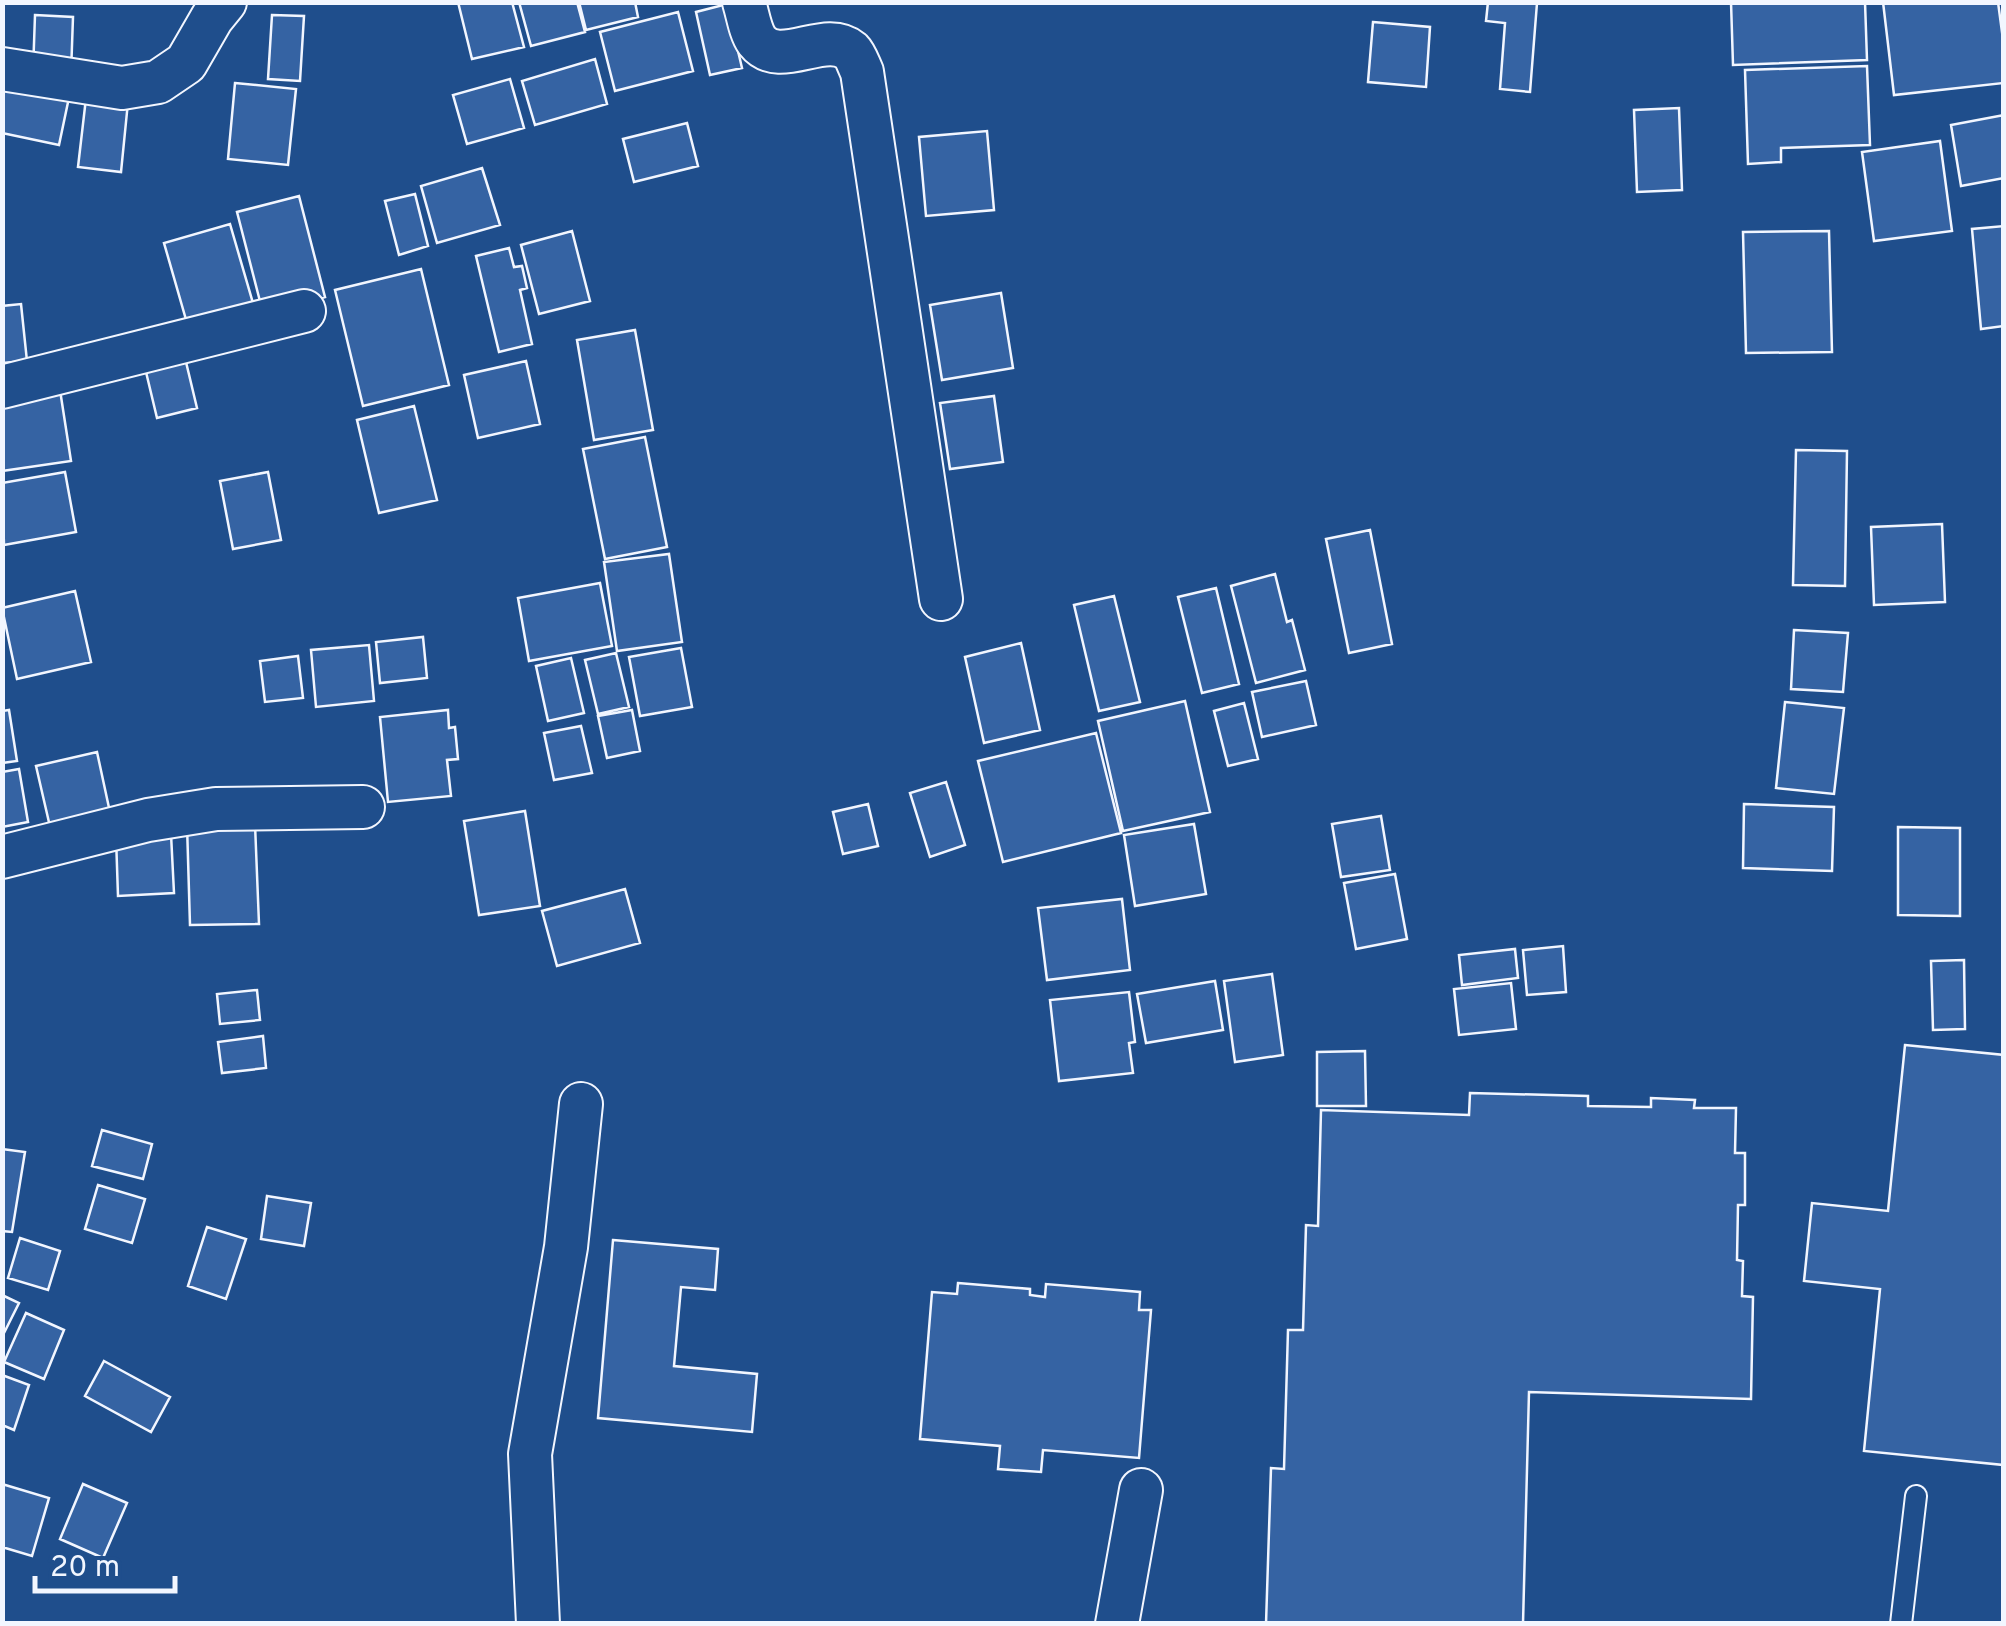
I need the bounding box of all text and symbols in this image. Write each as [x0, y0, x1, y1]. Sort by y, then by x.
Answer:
scale bar [35, 1531, 175, 1593]
text: 20 m [50, 1550, 120, 1587]

